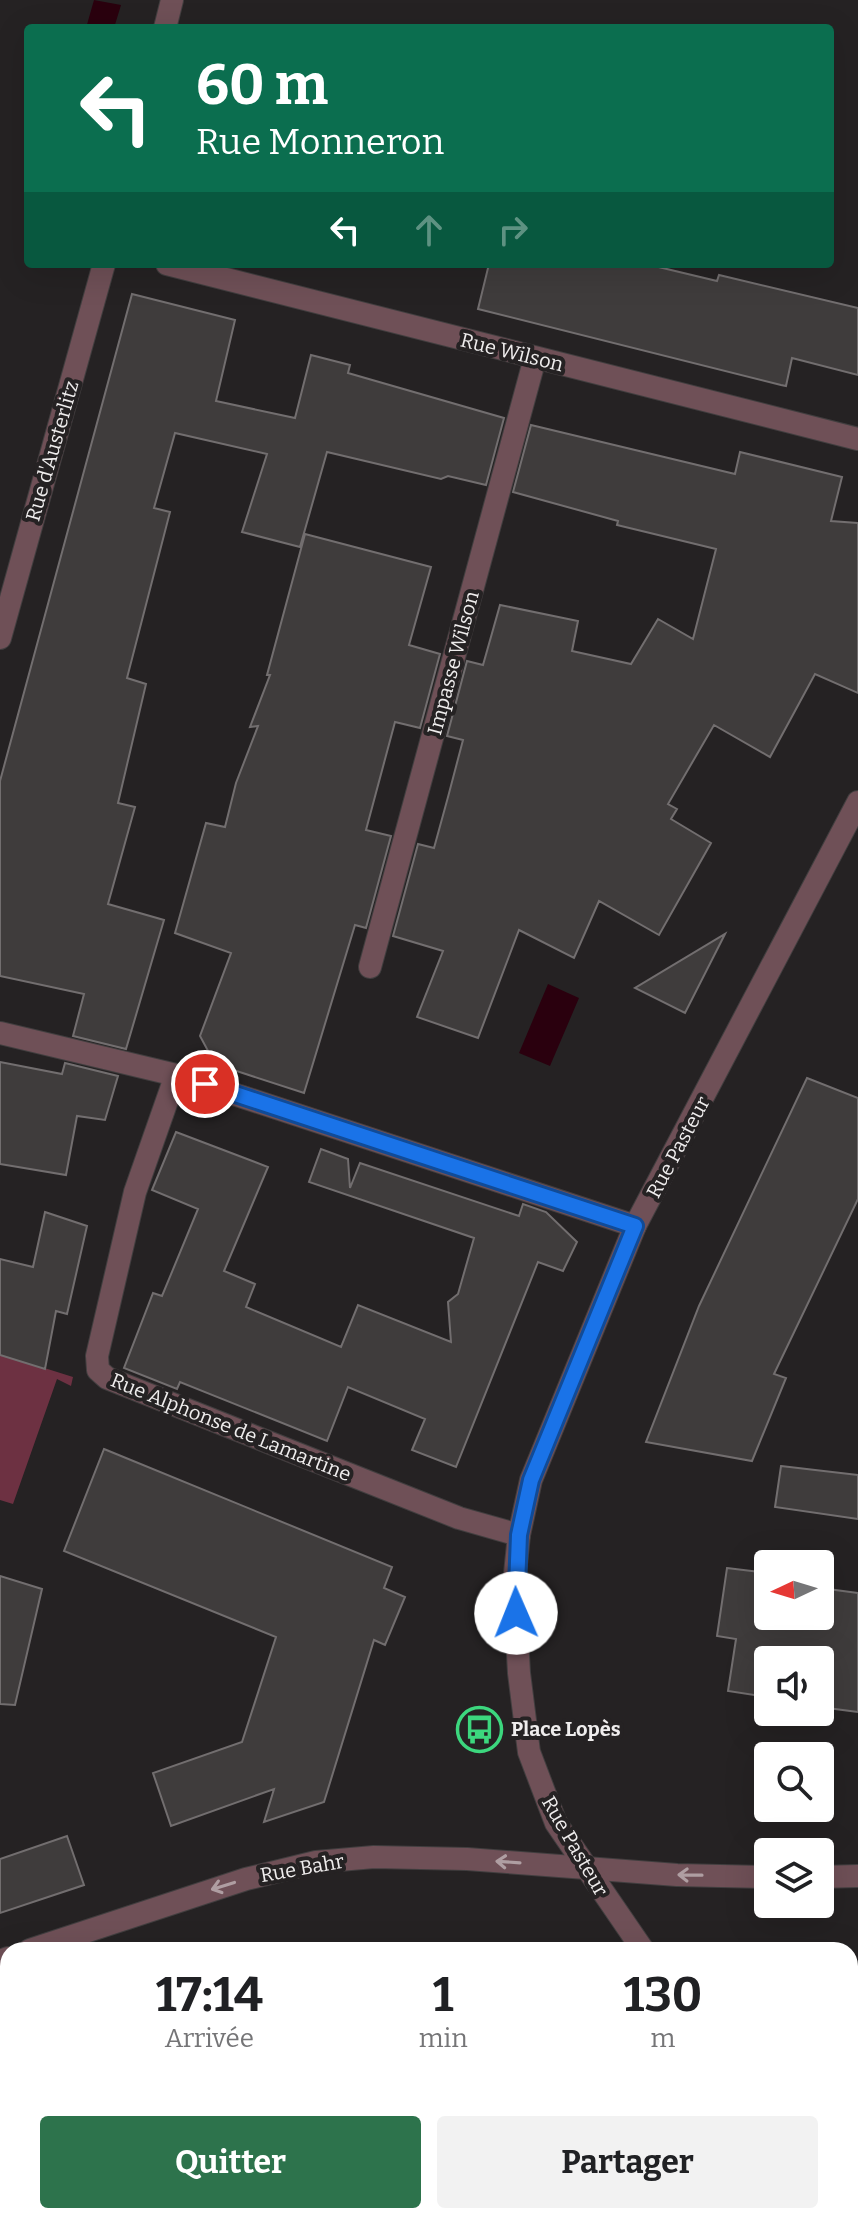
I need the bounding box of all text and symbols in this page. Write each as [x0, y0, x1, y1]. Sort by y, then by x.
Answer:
text: 60 m [196, 52, 328, 119]
icon: left [64, 56, 168, 160]
text: Rue Monneron [196, 120, 444, 164]
icon: left [323, 208, 367, 252]
icon: ahead [407, 208, 451, 252]
icon: right [491, 208, 535, 252]
street label: Rue Wilson [458, 328, 566, 376]
street label: Rue d'Austerlitz [21, 378, 83, 524]
street label: Impasse Wilson [422, 588, 484, 738]
pin [171, 1050, 239, 1118]
icon: arrive [183, 1062, 227, 1106]
street label: Rue Pasteur [641, 1092, 715, 1202]
street label: Rue Alphonse de Lamartine [107, 1368, 355, 1486]
north arrow [754, 1550, 834, 1630]
map controls [754, 1550, 834, 1918]
position arrow [474, 1571, 558, 1655]
button: sound [754, 1646, 834, 1726]
bus stop icon: Place Lopès [456, 1705, 504, 1753]
place label: Place Lopès [511, 1717, 621, 1741]
button: search [754, 1742, 834, 1822]
street label: Rue Pasteur [537, 1792, 613, 1900]
button: layers [754, 1838, 834, 1918]
street label: Rue Bahr [258, 1849, 346, 1887]
one-way arrow [495, 1854, 522, 1869]
one-way arrow [677, 1867, 704, 1883]
one-way arrow [211, 1879, 236, 1894]
text: 17:14 [156, 1966, 263, 2024]
text: 1 [433, 1966, 454, 2024]
text: 130 [623, 1966, 702, 2024]
text: Arrivée [165, 2023, 254, 2054]
text: min [419, 2023, 468, 2054]
text: m [650, 2023, 675, 2054]
button: Quitter [40, 2116, 421, 2208]
button: Partager [437, 2116, 818, 2208]

